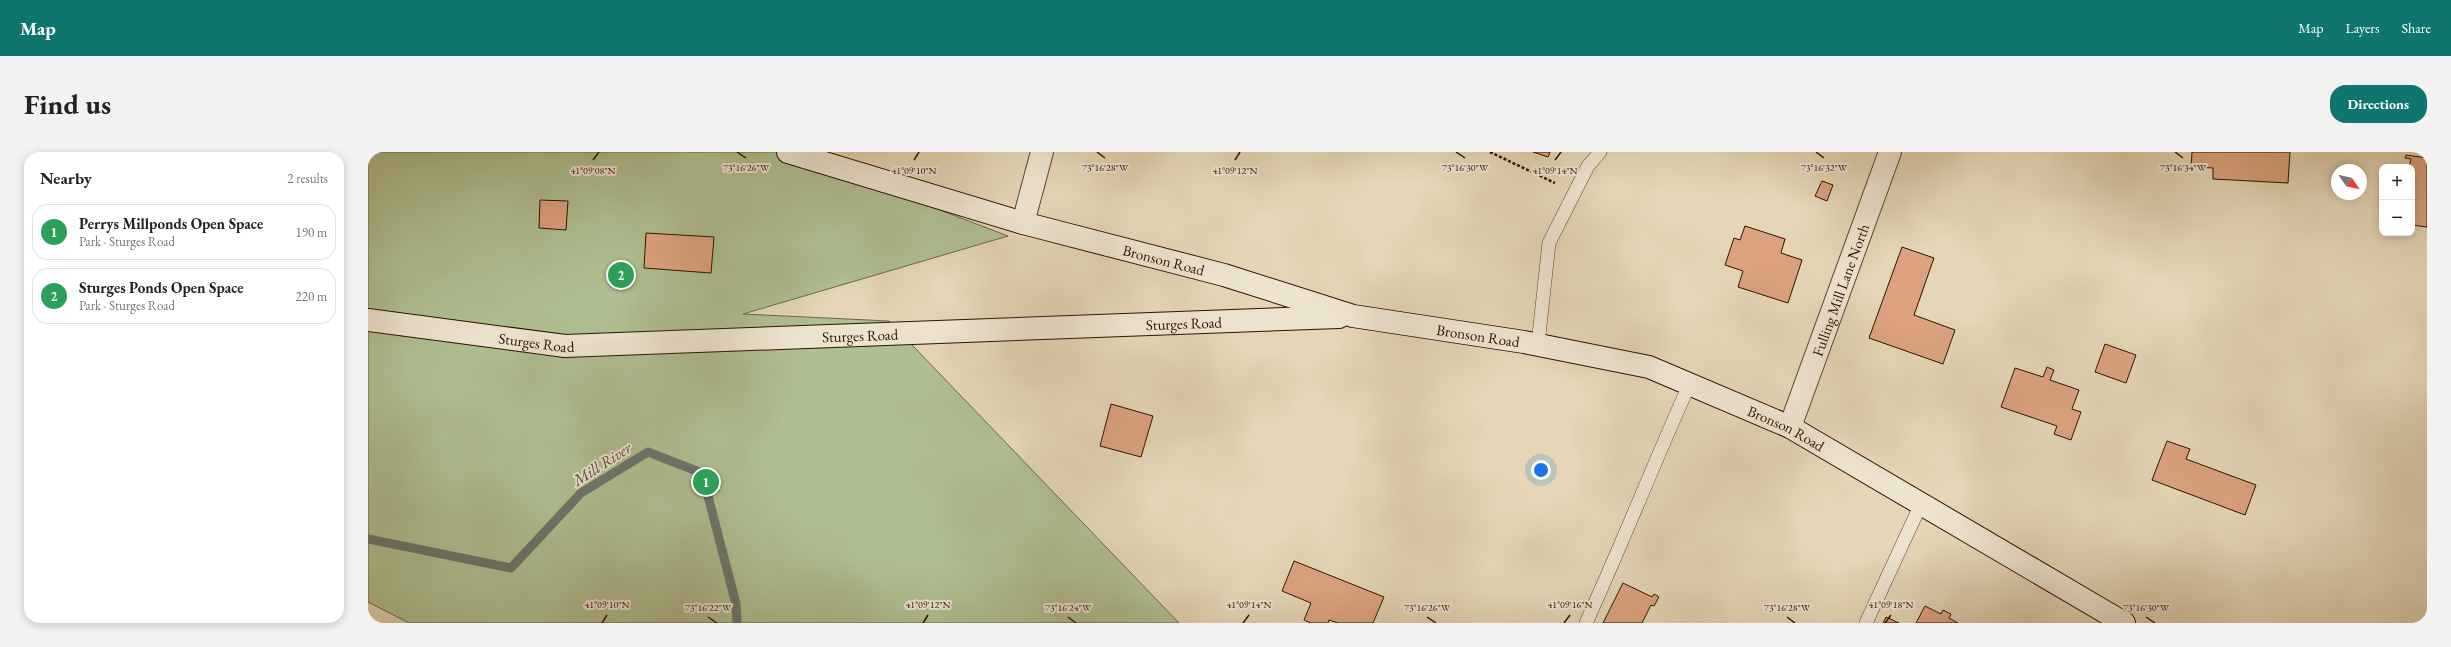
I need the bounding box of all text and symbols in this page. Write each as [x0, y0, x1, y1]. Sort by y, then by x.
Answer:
text: Map [20, 16, 56, 41]
text: Map [2298, 19, 2323, 37]
text: Layers [2345, 19, 2380, 37]
text: Share [2402, 19, 2431, 37]
button: Directions [2330, 85, 2427, 123]
text: Find us [24, 86, 111, 122]
text: 73°16'26"W [723, 161, 770, 174]
text: 73°16'28"W [1082, 161, 1129, 174]
text: 73°16'30"W [1442, 161, 1489, 174]
text: 73°16'32"W [1801, 161, 1848, 174]
text: 73°16'34"W [2160, 161, 2207, 174]
text: 41°09'08"N [571, 164, 616, 177]
text: 41°09'10"N [892, 164, 937, 177]
text: 41°09'12"N [1213, 164, 1258, 177]
text: 41°09'14"N [1533, 164, 1578, 177]
north arrow [2331, 164, 2367, 200]
map controls [2379, 164, 2415, 236]
button: + [2379, 164, 2415, 200]
text: Nearby [40, 167, 92, 189]
text: 2 results [287, 170, 328, 187]
button: − [2379, 200, 2415, 236]
text: Perrys Millponds Open Space [79, 214, 263, 233]
street label: Fulling Mill Lane North [1807, 221, 1873, 359]
text: 1 [51, 224, 57, 241]
text: 190 m [296, 224, 327, 241]
text: Park · Sturges Road [79, 233, 175, 250]
street label: Bronson Road [1121, 240, 1207, 279]
pin: 2 [608, 260, 634, 290]
text: Sturges Ponds Open Space [79, 278, 244, 297]
text: 2 [51, 288, 57, 305]
text: 220 m [296, 288, 327, 305]
text: Park · Sturges Road [79, 297, 175, 314]
street label: Sturges Road [1145, 312, 1223, 334]
street label: Bronson Road [1435, 319, 1521, 351]
street label: Sturges Road [822, 324, 899, 346]
street label: Sturges Road [497, 328, 575, 356]
street label: Bronson Road [1745, 401, 1829, 455]
water label: Mill River [568, 437, 636, 491]
your location [1531, 460, 1551, 480]
pin: 1 [693, 467, 719, 497]
text: 41°09'10"N [585, 598, 630, 611]
text: 41°09'12"N [906, 598, 951, 611]
text: 41°09'14"N [1227, 598, 1272, 611]
text: 41°09'16"N [1548, 598, 1593, 611]
text: 41°09'18"N [1869, 598, 1914, 611]
text: 73°16'22"W [685, 601, 732, 614]
text: 73°16'24"W [1045, 601, 1092, 614]
text: 73°16'26"W [1404, 601, 1451, 614]
text: 73°16'28"W [1764, 601, 1811, 614]
text: 73°16'30"W [2123, 601, 2170, 614]

